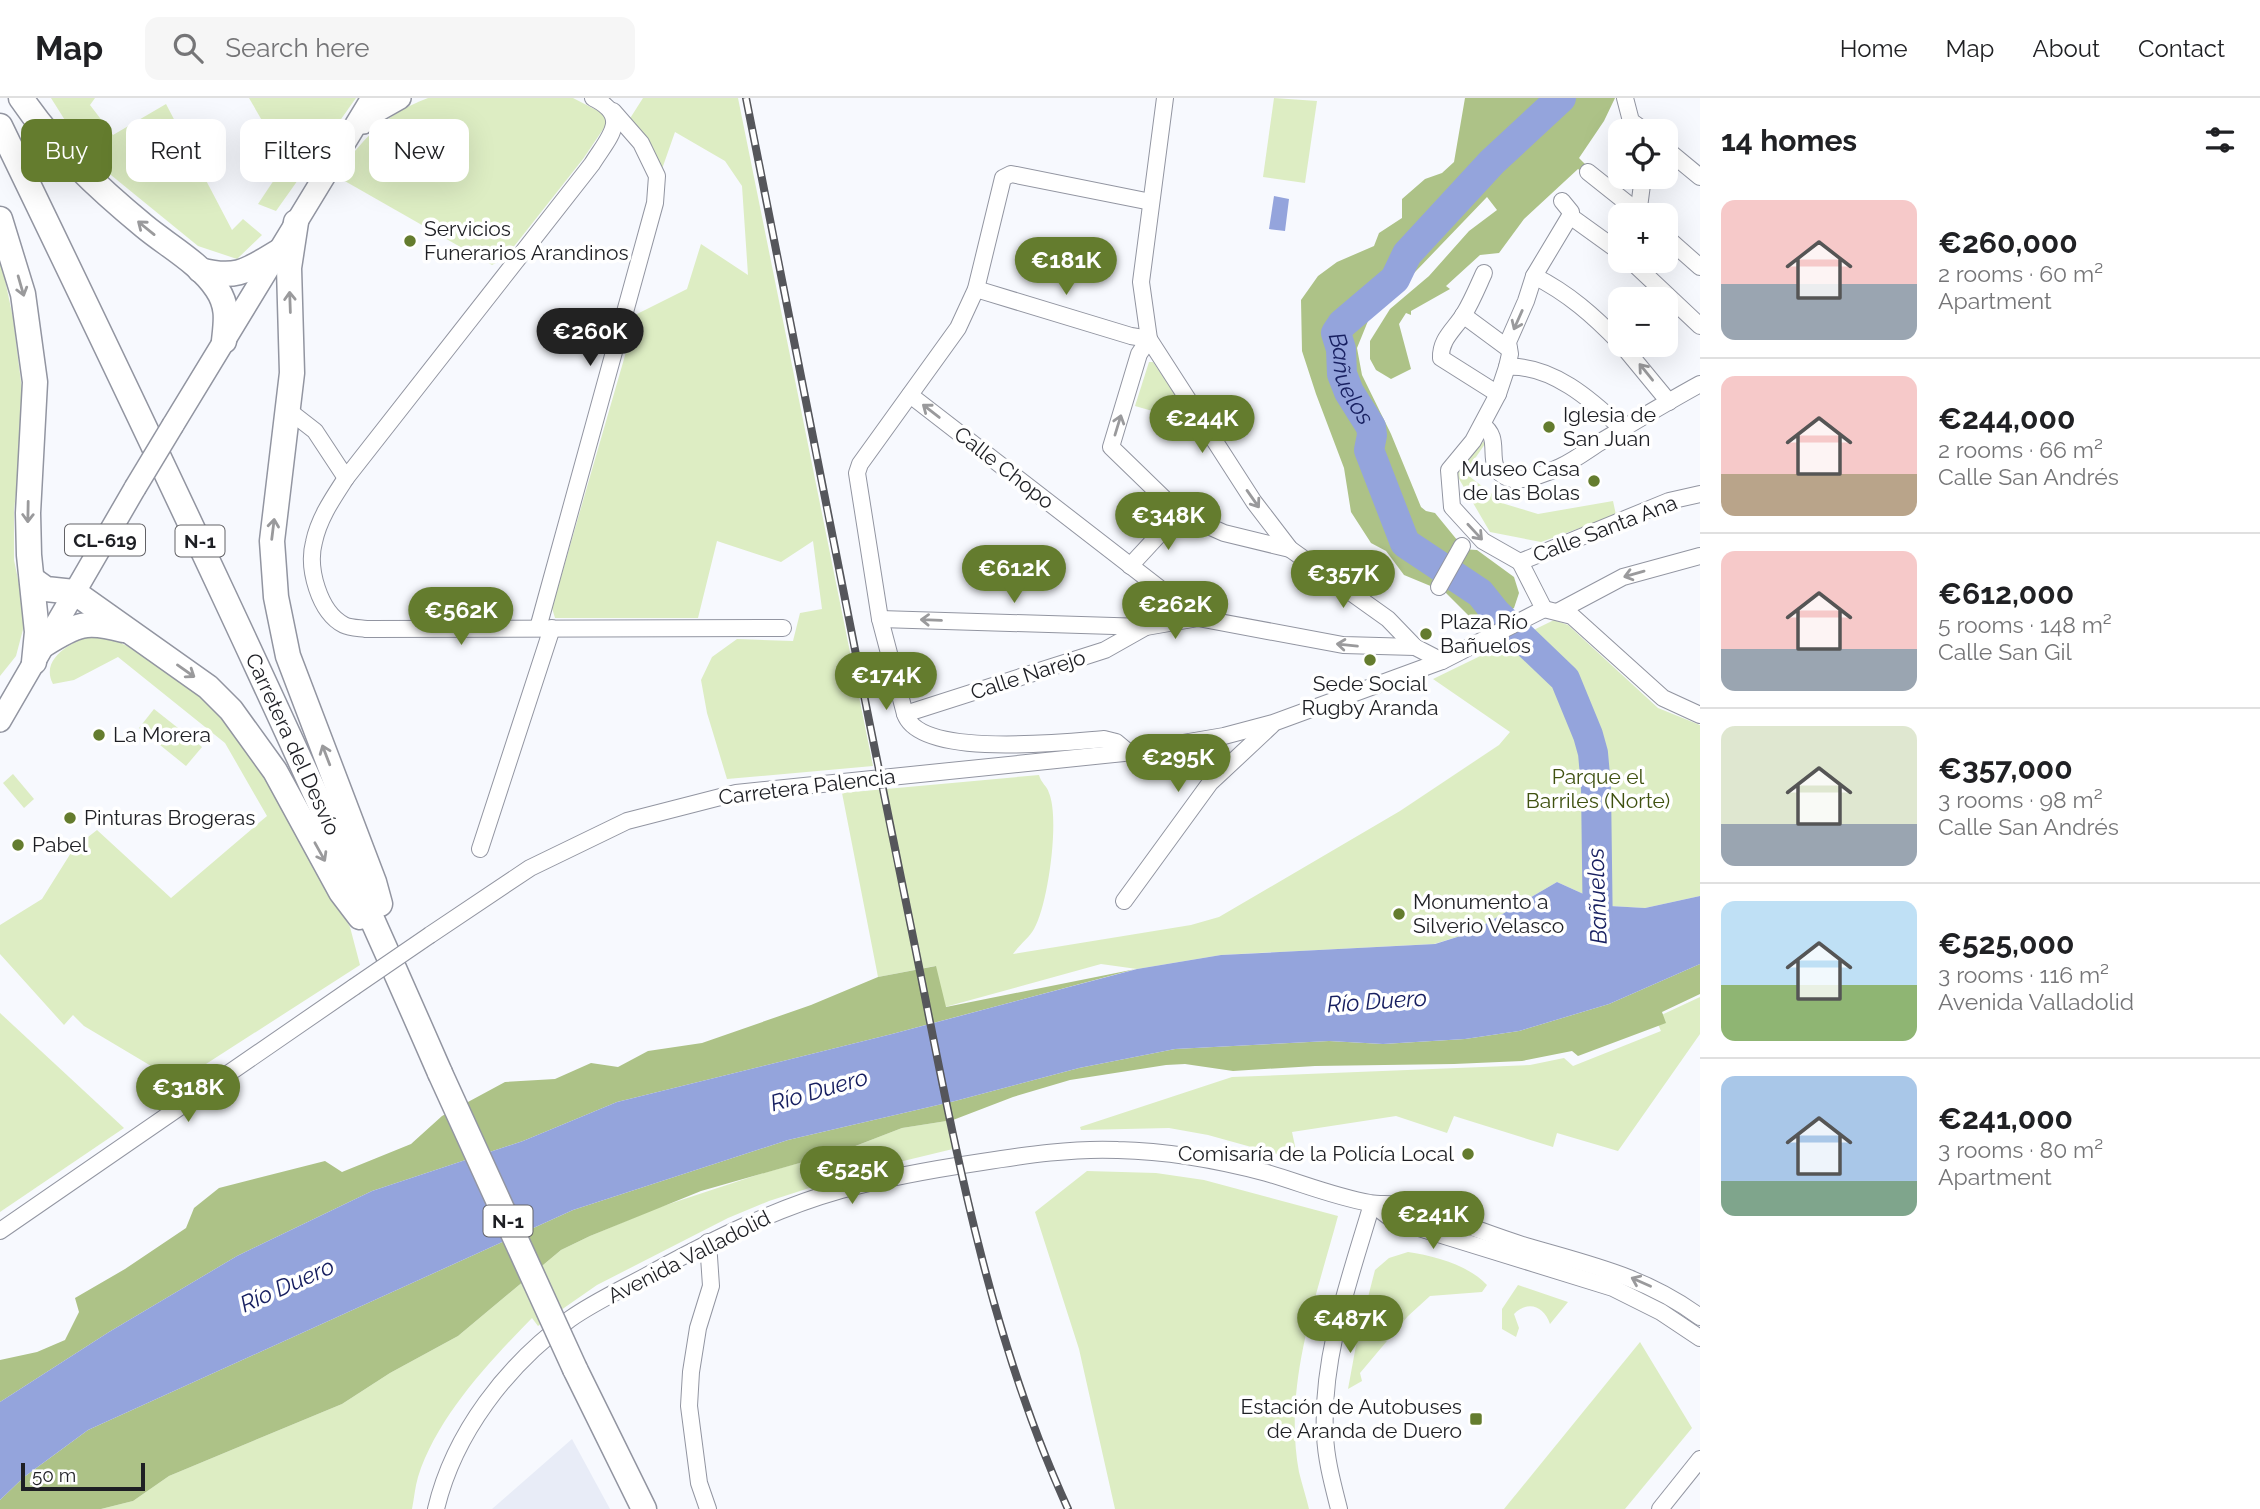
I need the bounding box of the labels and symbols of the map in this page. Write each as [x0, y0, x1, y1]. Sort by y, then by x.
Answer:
place label: Servicios Funerarios Arandinos [424, 216, 629, 265]
one-way arrow [138, 220, 156, 236]
marker: Servicios Funerarios Arandinos [402, 233, 418, 249]
pin: €181K [1017, 238, 1115, 297]
one-way arrow [15, 275, 28, 297]
one-way arrow [284, 291, 297, 314]
pin: €260K [541, 308, 639, 368]
one-way arrow [1511, 309, 1524, 330]
water label: Bañuelos [1324, 329, 1380, 429]
one-way arrow [1638, 364, 1654, 382]
pin: €244K [1153, 396, 1251, 455]
place label: Iglesia de San Juan [1563, 402, 1656, 451]
one-way arrow [922, 404, 941, 419]
one-way arrow [1112, 415, 1125, 437]
marker: Iglesia de San Juan [1541, 419, 1557, 435]
street label: Calle Chopo [950, 421, 1059, 514]
place label: Museo Casa de las Bolas [1461, 456, 1580, 505]
marker: Museo Casa de las Bolas [1586, 473, 1602, 489]
one-way arrow [1246, 489, 1260, 508]
street label: Calle Santa Ana [1529, 490, 1680, 568]
pin: €348K [1119, 492, 1217, 552]
one-way arrow [22, 500, 35, 523]
one-way arrow [267, 518, 280, 541]
one-way arrow [1467, 523, 1483, 541]
road number: CL-619 [65, 524, 145, 556]
road number: N-1 [176, 526, 224, 556]
pin: €612K [965, 546, 1063, 605]
pin: €357K [1294, 550, 1392, 610]
one-way arrow [1624, 569, 1646, 582]
pin: €262K [1126, 582, 1224, 641]
pin: €562K [412, 588, 510, 647]
place label: Plaza Río Bañuelos [1440, 609, 1531, 658]
one-way arrow [920, 614, 943, 627]
marker: Plaza Río Bañuelos [1418, 626, 1434, 642]
one-way arrow [1336, 638, 1359, 651]
street label: Calle Narejo [967, 644, 1088, 705]
street label: Carretera del Desvío [241, 649, 346, 839]
pin: €174K [837, 652, 935, 712]
marker: Sede Social Rugby Aranda [1362, 652, 1378, 668]
one-way arrow [176, 664, 195, 678]
place label: Sede Social Rugby Aranda [1302, 671, 1438, 720]
place label: La Morera [113, 722, 211, 747]
marker: La Morera [91, 727, 107, 743]
pin: €295K [1129, 734, 1227, 794]
one-way arrow [318, 745, 331, 766]
street label: Carretera Palencia [717, 763, 897, 810]
park label: Parque el Barriles (Norte) [1526, 764, 1670, 813]
place label: Pinturas Brogeras [84, 805, 255, 830]
marker: Pinturas Brogeras [62, 810, 78, 826]
place label: Pabel [32, 832, 88, 857]
marker: Pabel [10, 837, 26, 853]
one-way arrow [313, 842, 327, 862]
water label: Bañuelos [1581, 847, 1612, 945]
place label: Monumento a Silverio Velasco [1413, 889, 1564, 938]
marker: Monumento a Silverio Velasco [1391, 906, 1407, 922]
water label: Río Duero [1326, 984, 1428, 1017]
water label: Río Duero [767, 1063, 871, 1116]
pin: €318K [139, 1065, 237, 1124]
place label: Comisaría de la Policía Local [1178, 1141, 1454, 1166]
pin: €525K [803, 1146, 901, 1206]
marker: Comisaría de la Policía Local [1460, 1146, 1476, 1162]
pin: €241K [1384, 1192, 1482, 1251]
road number: N-1 [484, 1205, 532, 1236]
street label: Avenida Valladolid [603, 1205, 774, 1308]
water label: Río Duero [236, 1252, 338, 1317]
one-way arrow [1631, 1275, 1652, 1288]
pin: €487K [1301, 1296, 1399, 1355]
place label: Estación de Autobuses de Aranda de Duero [1241, 1394, 1462, 1443]
marker: Estación de Autobuses de Aranda de Duero [1468, 1411, 1484, 1427]
scale bar [21, 1460, 145, 1492]

